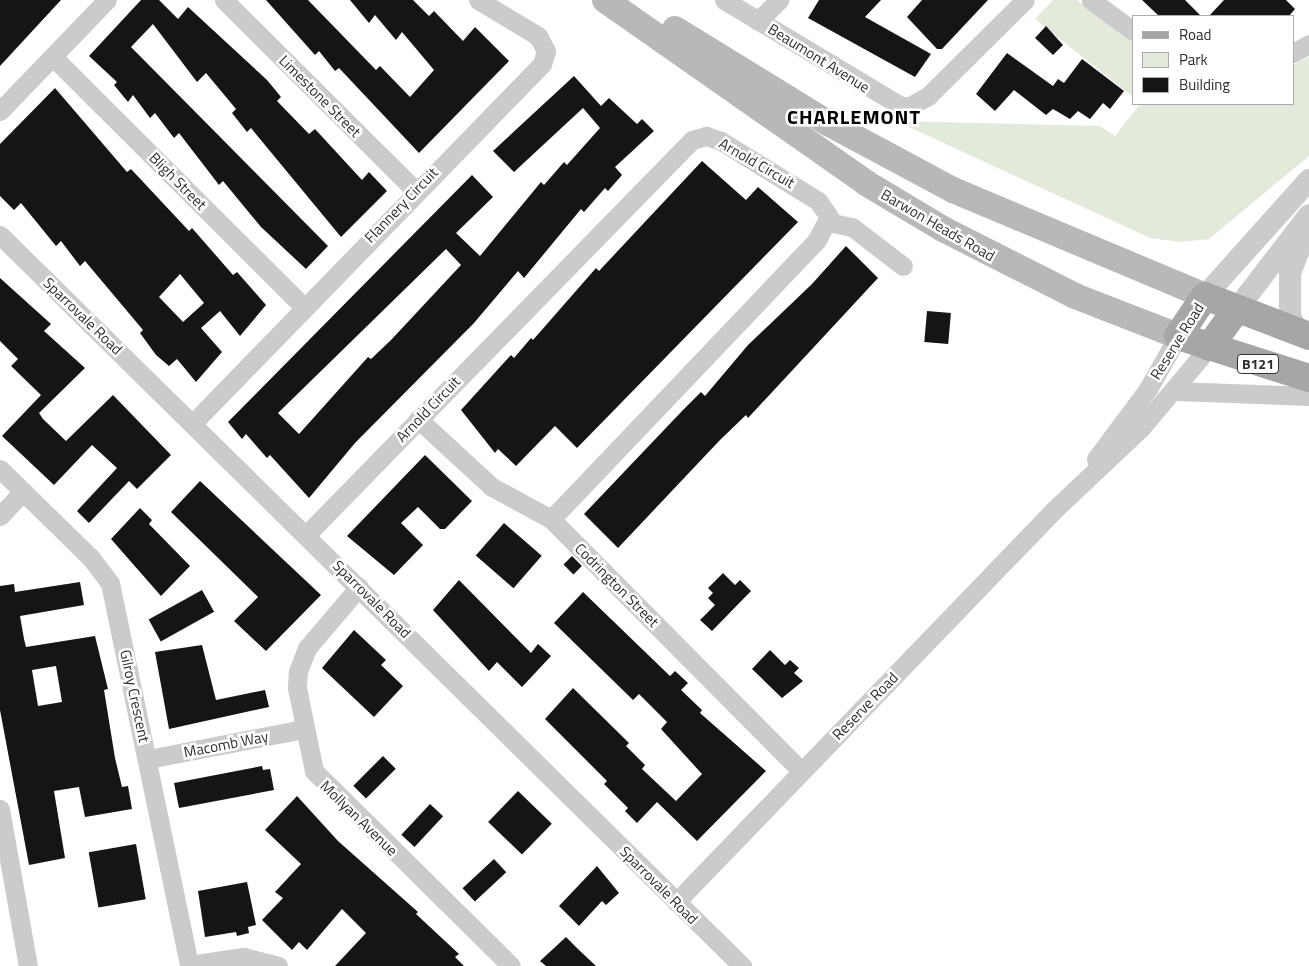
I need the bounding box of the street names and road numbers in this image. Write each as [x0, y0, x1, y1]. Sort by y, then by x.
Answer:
street label: Beaumont Avenue [765, 20, 873, 96]
street label: Limestone Street [275, 51, 365, 141]
street label: Arnold Circuit [716, 134, 798, 192]
street label: Bligh Street [146, 149, 210, 213]
street label: Flannery Circuit [361, 164, 441, 246]
street label: Barwon Heads Road [878, 185, 998, 265]
street label: Sparrovale Road [40, 274, 126, 358]
street label: Reserve Road [1146, 299, 1208, 383]
road number: B121 [1237, 352, 1279, 376]
street label: Arnold Circuit [392, 372, 464, 446]
street label: Codrington Street [571, 539, 663, 631]
street label: Sparrovale Road [329, 556, 415, 642]
street label: Gilroy Crescent [116, 648, 154, 744]
street label: Reserve Road [828, 669, 902, 743]
street label: Macomb Way [182, 727, 270, 761]
street label: Mollyan Avenue [317, 777, 401, 859]
street label: Sparrovale Road [616, 842, 702, 928]

